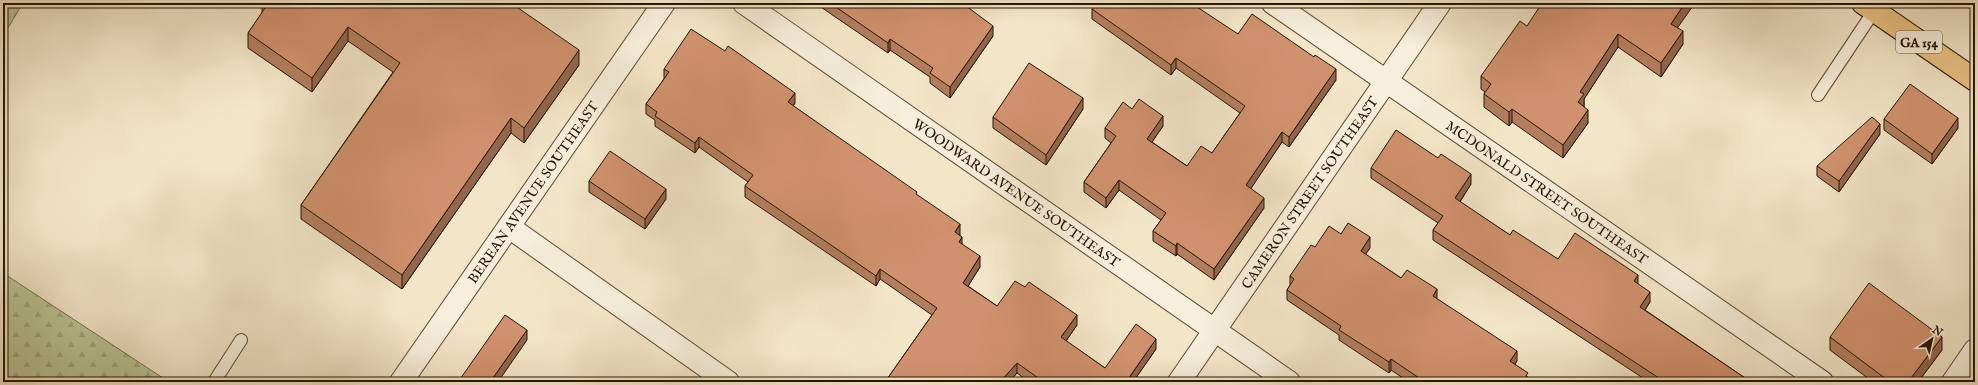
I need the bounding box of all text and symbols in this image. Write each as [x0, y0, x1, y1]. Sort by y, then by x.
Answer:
road number: GA 154 [1896, 31, 1942, 53]
street label: CAMERON STREET SOUTHEAST [1238, 93, 1383, 293]
street label: BEREAN AVENUE SOUTHEAST [464, 98, 603, 287]
street label: WOODWARD AVENUE SOUTHEAST [909, 115, 1124, 272]
street label: MCDONALD STREET SOUTHEAST [1442, 117, 1652, 269]
north arrow [1912, 319, 1952, 359]
text: N [1928, 323, 1945, 340]

